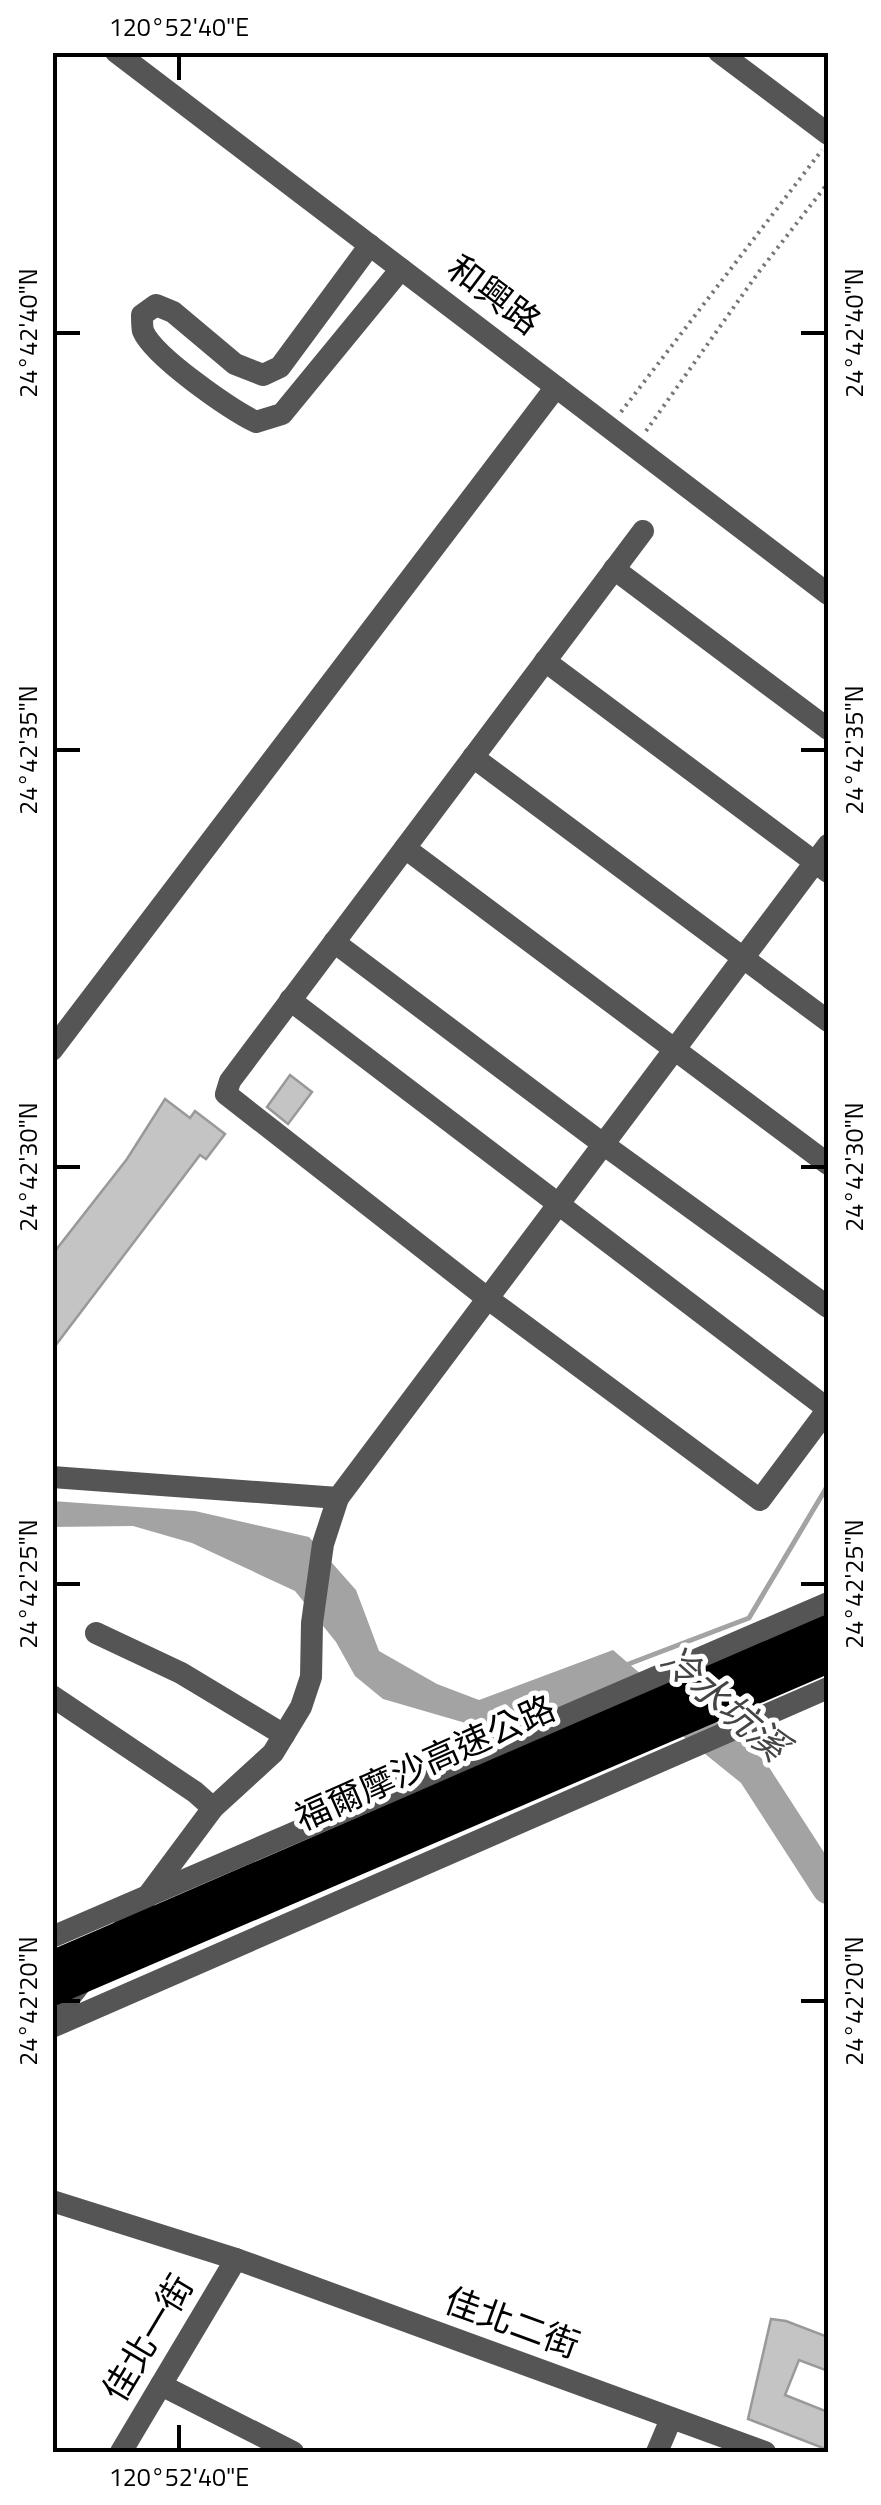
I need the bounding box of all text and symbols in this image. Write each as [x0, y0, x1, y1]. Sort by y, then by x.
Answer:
text: 120°52'40"E [109, 8, 249, 46]
street label: 和興路 [436, 241, 553, 347]
text: 24°42'40"N [9, 268, 47, 398]
text: 24°42'40"N [835, 268, 873, 398]
text: 24°42'35"N [9, 685, 47, 815]
text: 24°42'35"N [835, 685, 873, 815]
text: 24°42'30"N [9, 1102, 47, 1232]
text: 24°42'30"N [835, 1102, 873, 1232]
text: 24°42'25"N [9, 1519, 47, 1649]
text: 24°42'25"N [835, 1519, 873, 1649]
water label: 冷水坑溪 [648, 1630, 805, 1777]
street label: 福爾摩沙高速公路 [286, 1680, 563, 1844]
text: 24°42'20"N [9, 1936, 47, 2066]
text: 24°42'20"N [835, 1936, 873, 2066]
street label: 佳北一街 [88, 2264, 206, 2411]
street label: 佳北二街 [437, 2273, 587, 2371]
text: 120°52'40"E [109, 2458, 249, 2496]

